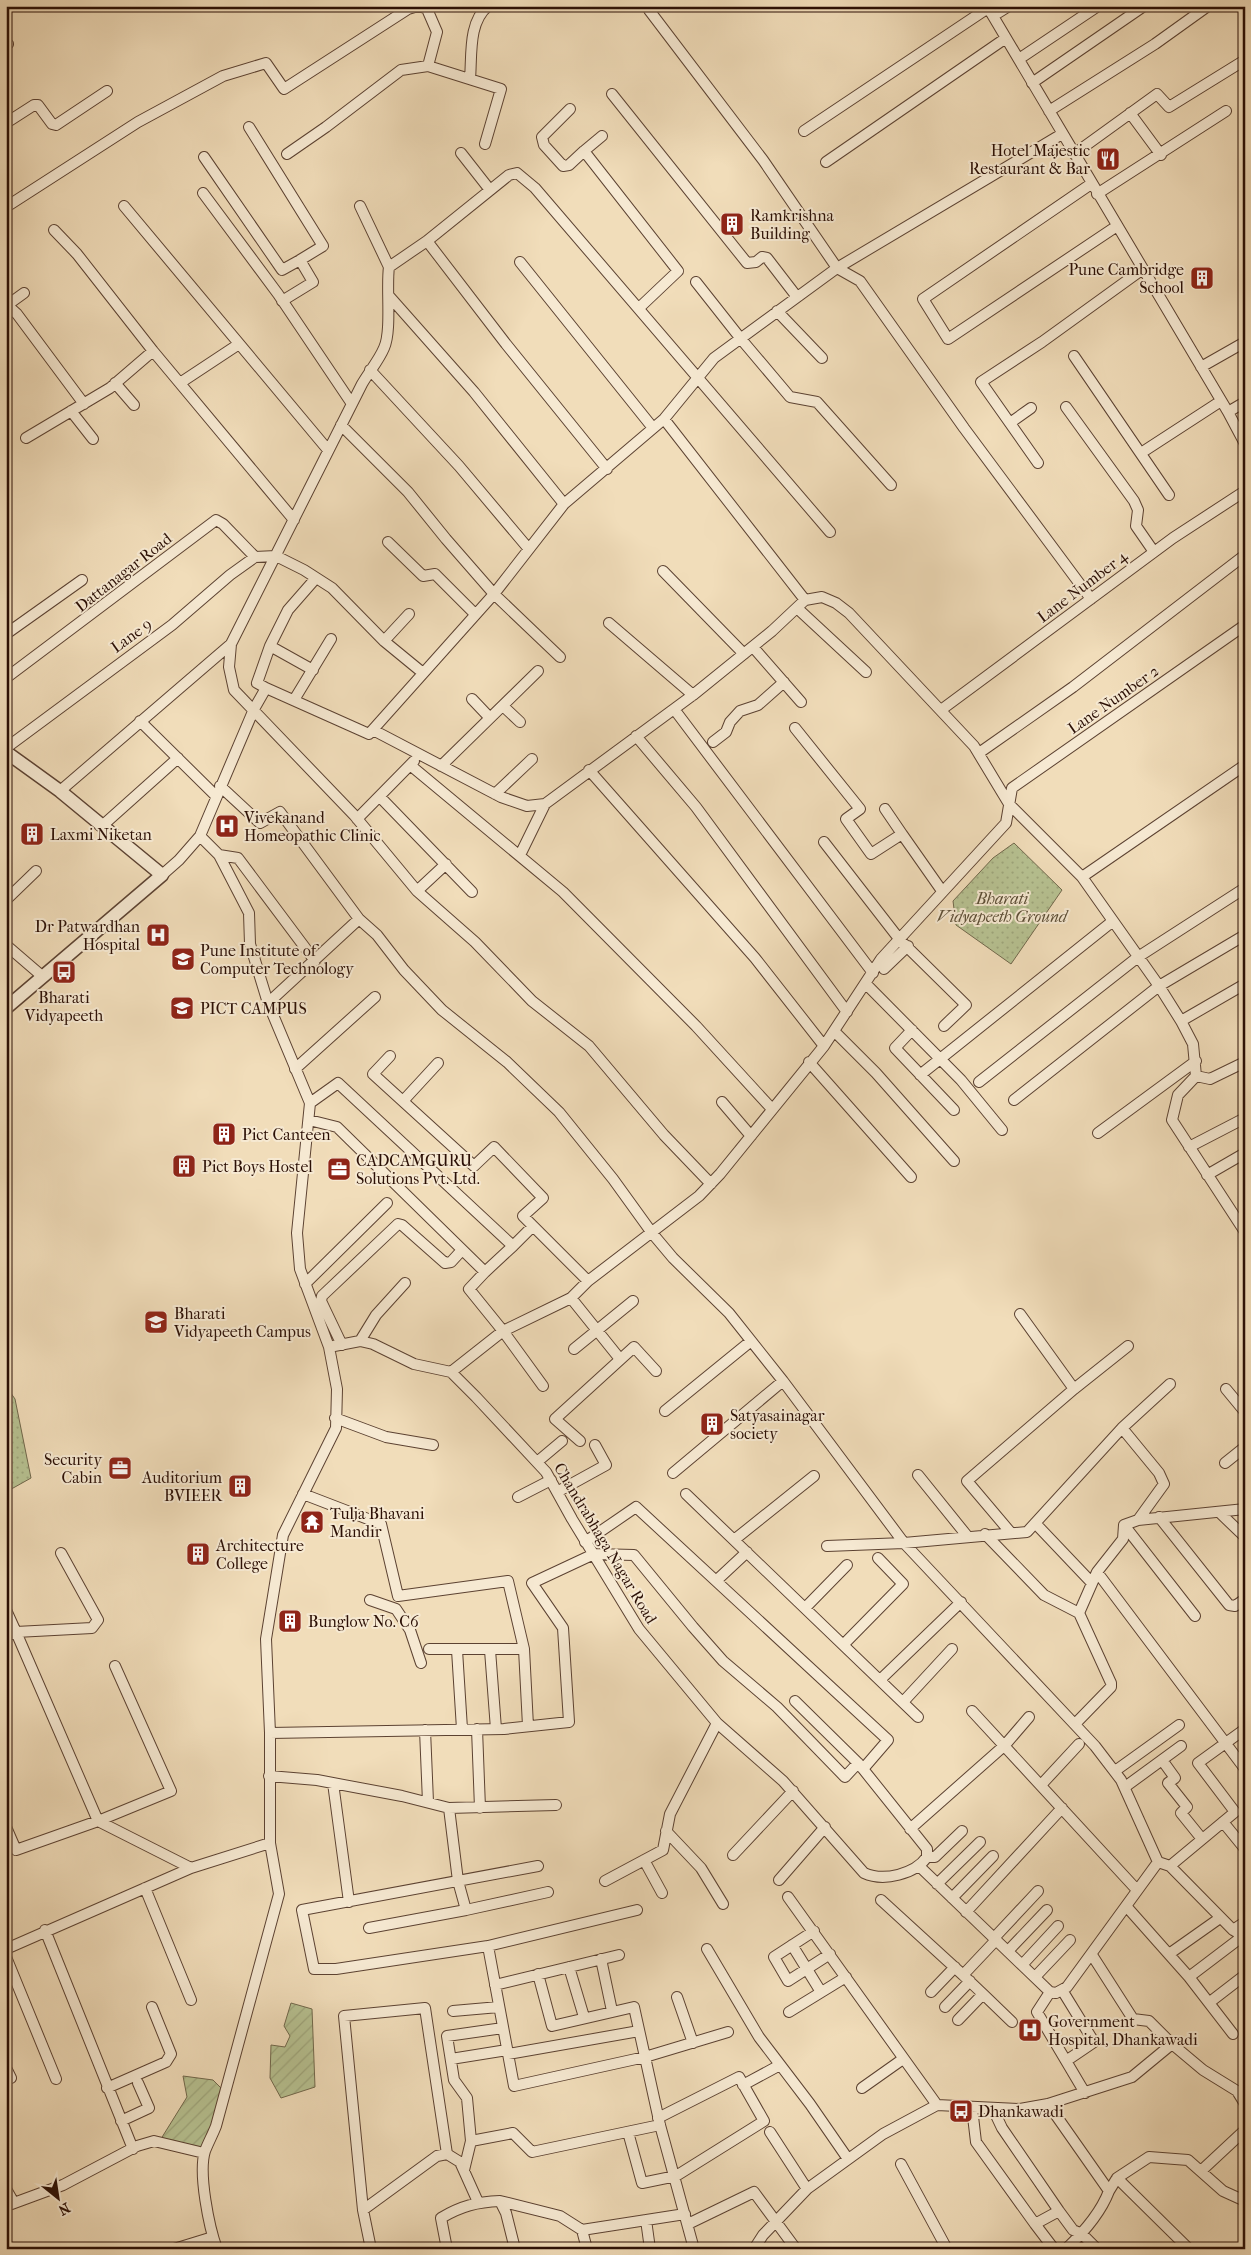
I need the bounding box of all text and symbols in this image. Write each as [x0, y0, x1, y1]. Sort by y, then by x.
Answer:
place label: Hotel Majestic Restaurant & Bar [969, 141, 1090, 178]
restaurant icon: Hotel Majestic Restaurant & Bar [1095, 146, 1121, 172]
place label: Ramkrishna Building [750, 206, 835, 243]
building icon: Ramkrishna Building [719, 211, 745, 237]
place label: Pune Cambridge School [1068, 260, 1185, 297]
building icon: Pune Cambridge School [1189, 265, 1215, 291]
street label: Dattanagar Road [71, 529, 175, 616]
street label: Lane Number 4 [1034, 546, 1131, 626]
street label: Lane 9 [107, 614, 156, 657]
street label: Lane Number 2 [1064, 661, 1162, 738]
place label: Vivekanand Homeopathic Clinic [243, 808, 381, 845]
hospital icon: Vivekanand Homeopathic Clinic [214, 813, 240, 839]
building icon: Laxmi Niketan [19, 821, 45, 847]
place label: Laxmi Niketan [50, 825, 153, 844]
park label: Bharati Vidyapeeth Ground [937, 889, 1069, 926]
place label: Dr Patwardhan Hospital [35, 917, 141, 954]
hospital icon: Dr Patwardhan Hospital [145, 922, 171, 948]
place label: Pune Institute of Computer Technology [200, 941, 354, 978]
school or university icon: Pune Institute of Computer Technology [170, 946, 196, 972]
bus stop icon: Bharati Vidyapeeth [51, 959, 77, 985]
place label: Bharati Vidyapeeth [24, 988, 103, 1025]
school or university icon: PICT CAMPUS [169, 995, 195, 1021]
place label: PICT CAMPUS [200, 999, 307, 1018]
building icon: Pict Canteen [211, 1121, 237, 1147]
place label: Pict Canteen [242, 1125, 331, 1144]
place label: CADCAMGURU Solutions Pvt. Ltd. [356, 1151, 480, 1188]
building icon: Pict Boys Hostel [171, 1153, 197, 1179]
office icon: CADCAMGURU Solutions Pvt. Ltd. [326, 1156, 352, 1182]
place label: Pict Boys Hostel [202, 1157, 313, 1176]
place label: Bharati Vidyapeeth Campus [173, 1304, 311, 1341]
school or university icon: Bharati Vidyapeeth Campus [143, 1309, 169, 1335]
place label: Satyasainagar society [730, 1406, 825, 1443]
building icon: Satyasainagar society [699, 1411, 725, 1437]
place label: Security Cabin [44, 1450, 103, 1487]
office icon: Security Cabin [107, 1455, 133, 1481]
street label: Chandrabhaga Nagar Road [550, 1459, 661, 1627]
place label: Auditorium BVIEER [141, 1468, 223, 1505]
building icon: Auditorium BVIEER [227, 1473, 253, 1499]
place label: Tulja Bhavani Mandir [330, 1504, 425, 1541]
temple icon: Tulja Bhavani Mandir [299, 1509, 325, 1535]
place label: Architecture College [215, 1536, 304, 1573]
building icon: Architecture College [185, 1541, 211, 1567]
building icon: Bunglow No. C6 [277, 1608, 303, 1634]
place label: Bunglow No. C6 [308, 1612, 419, 1631]
place label: Government Hospital, Dhankawadi [1048, 2012, 1198, 2049]
hospital icon: Government Hospital, Dhankawadi [1017, 2017, 1043, 2043]
bus stop icon: Dhankawadi [948, 2098, 974, 2124]
place label: Dhankawadi [978, 2102, 1064, 2121]
north arrow [32, 2172, 82, 2222]
text: N [55, 2199, 73, 2219]

